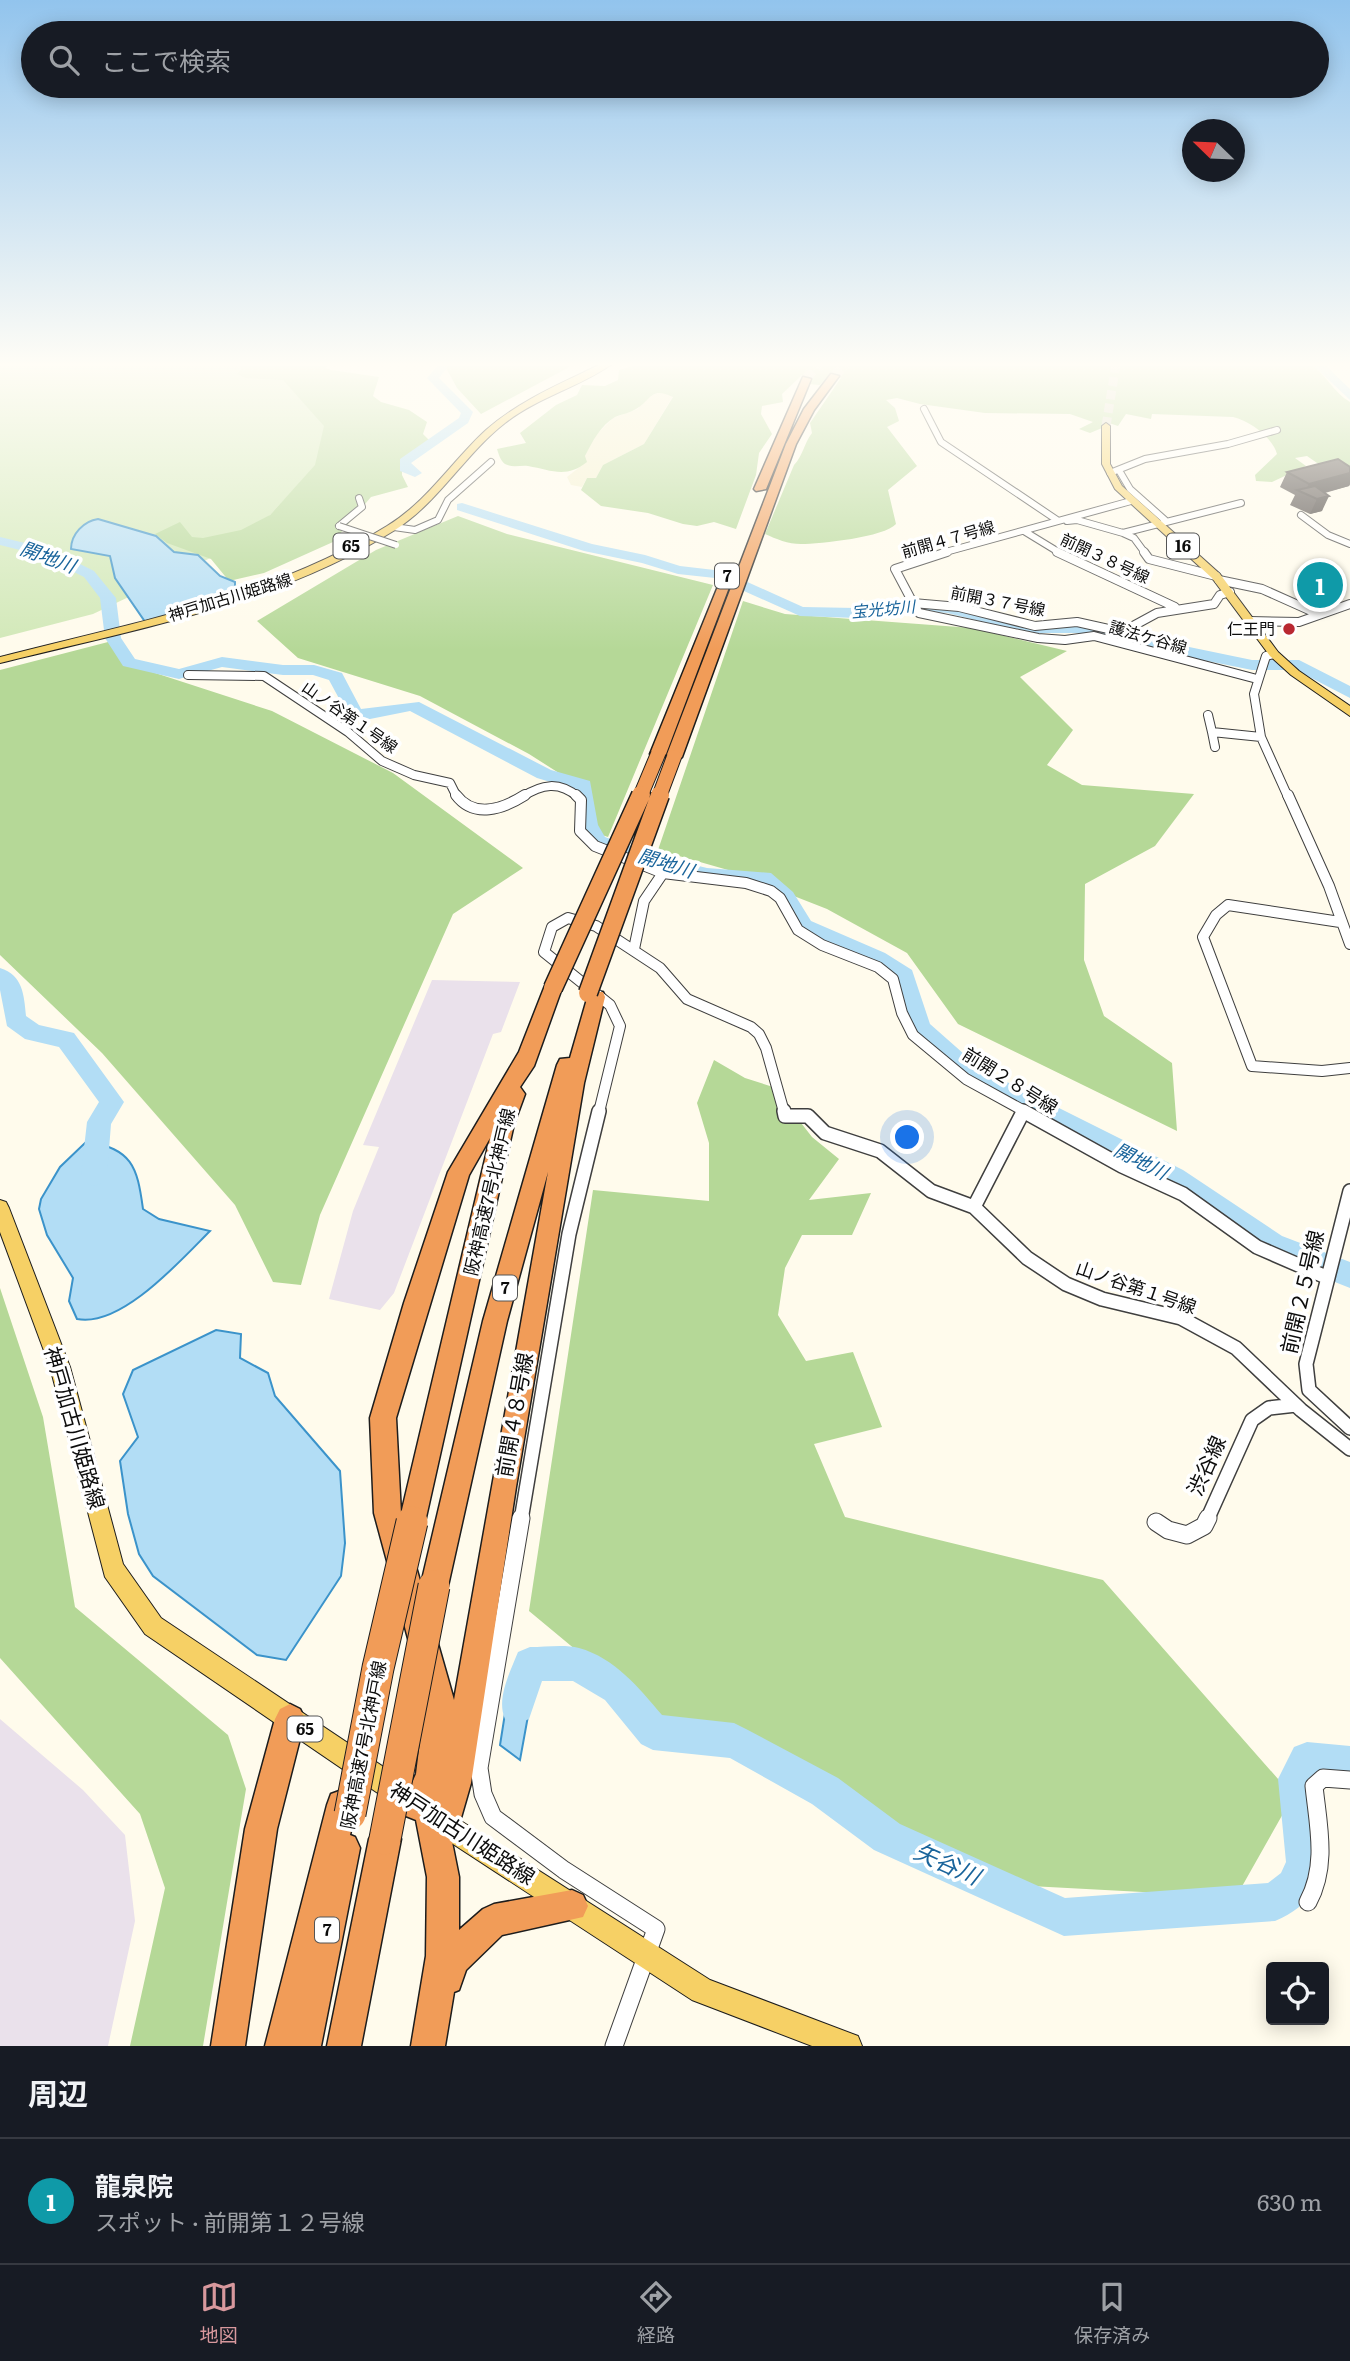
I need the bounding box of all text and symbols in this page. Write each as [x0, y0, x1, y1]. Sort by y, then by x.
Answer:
search box [21, 21, 1329, 98]
text: ここで検索 [101, 40, 231, 79]
icon: search [45, 41, 83, 79]
north arrow [1182, 119, 1245, 182]
street label: 前開４７号線 [898, 513, 997, 563]
street label: 前開３８号線 [1057, 526, 1154, 588]
water label: 開地川 [17, 533, 82, 580]
road number: 65 [334, 534, 368, 558]
road number: 16 [1167, 534, 1199, 558]
pin: 1 [1297, 559, 1343, 611]
road number: 7 [715, 564, 739, 589]
street label: 神戸加古川姫路線 [165, 566, 294, 626]
street label: 前開３７号線 [949, 579, 1048, 621]
water label: 宝光坊川 [850, 593, 918, 623]
street label: 護法ケ谷線 [1107, 613, 1190, 659]
place label: 仁王門 [1227, 616, 1275, 640]
marker: 仁王門 [1281, 621, 1297, 637]
street label: 山ノ谷第１号線 [298, 674, 403, 758]
water label: 開地川 [635, 840, 700, 884]
street label: 前開２８号線 [958, 1040, 1064, 1120]
street label: 阪神高速7号北神戸線 [456, 1105, 521, 1278]
your location [890, 1120, 924, 1154]
water label: 開地川 [1110, 1135, 1175, 1186]
street label: 前開２５号線 [1271, 1227, 1330, 1356]
street label: 山ノ谷第１号線 [1073, 1253, 1200, 1320]
road number: 7 [493, 1276, 517, 1300]
street label: 神戸加古川姫路線 [38, 1342, 114, 1512]
street label: 前開４８号線 [486, 1350, 539, 1479]
street label: 渋谷線 [1178, 1430, 1232, 1500]
street label: 阪神高速7号北神戸線 [333, 1658, 392, 1831]
road number: 65 [288, 1716, 322, 1742]
street label: 神戸加古川姫路線 [384, 1773, 542, 1891]
water label: 矢谷川 [909, 1833, 989, 1893]
road number: 7 [315, 1918, 339, 1942]
map controls [1266, 1962, 1329, 2025]
button: locate [1266, 1962, 1329, 2025]
text: 周辺 [28, 2070, 88, 2114]
text: 龍泉院 [95, 2165, 173, 2204]
text: 1 [46, 2184, 56, 2218]
text: 630 m [1257, 2184, 1322, 2218]
text: スポット · 前開第１２号線 [95, 2204, 365, 2238]
tab: 地図 [200, 2278, 238, 2348]
tab: 経路 [637, 2278, 675, 2348]
tab: 保存済み [1074, 2278, 1150, 2348]

